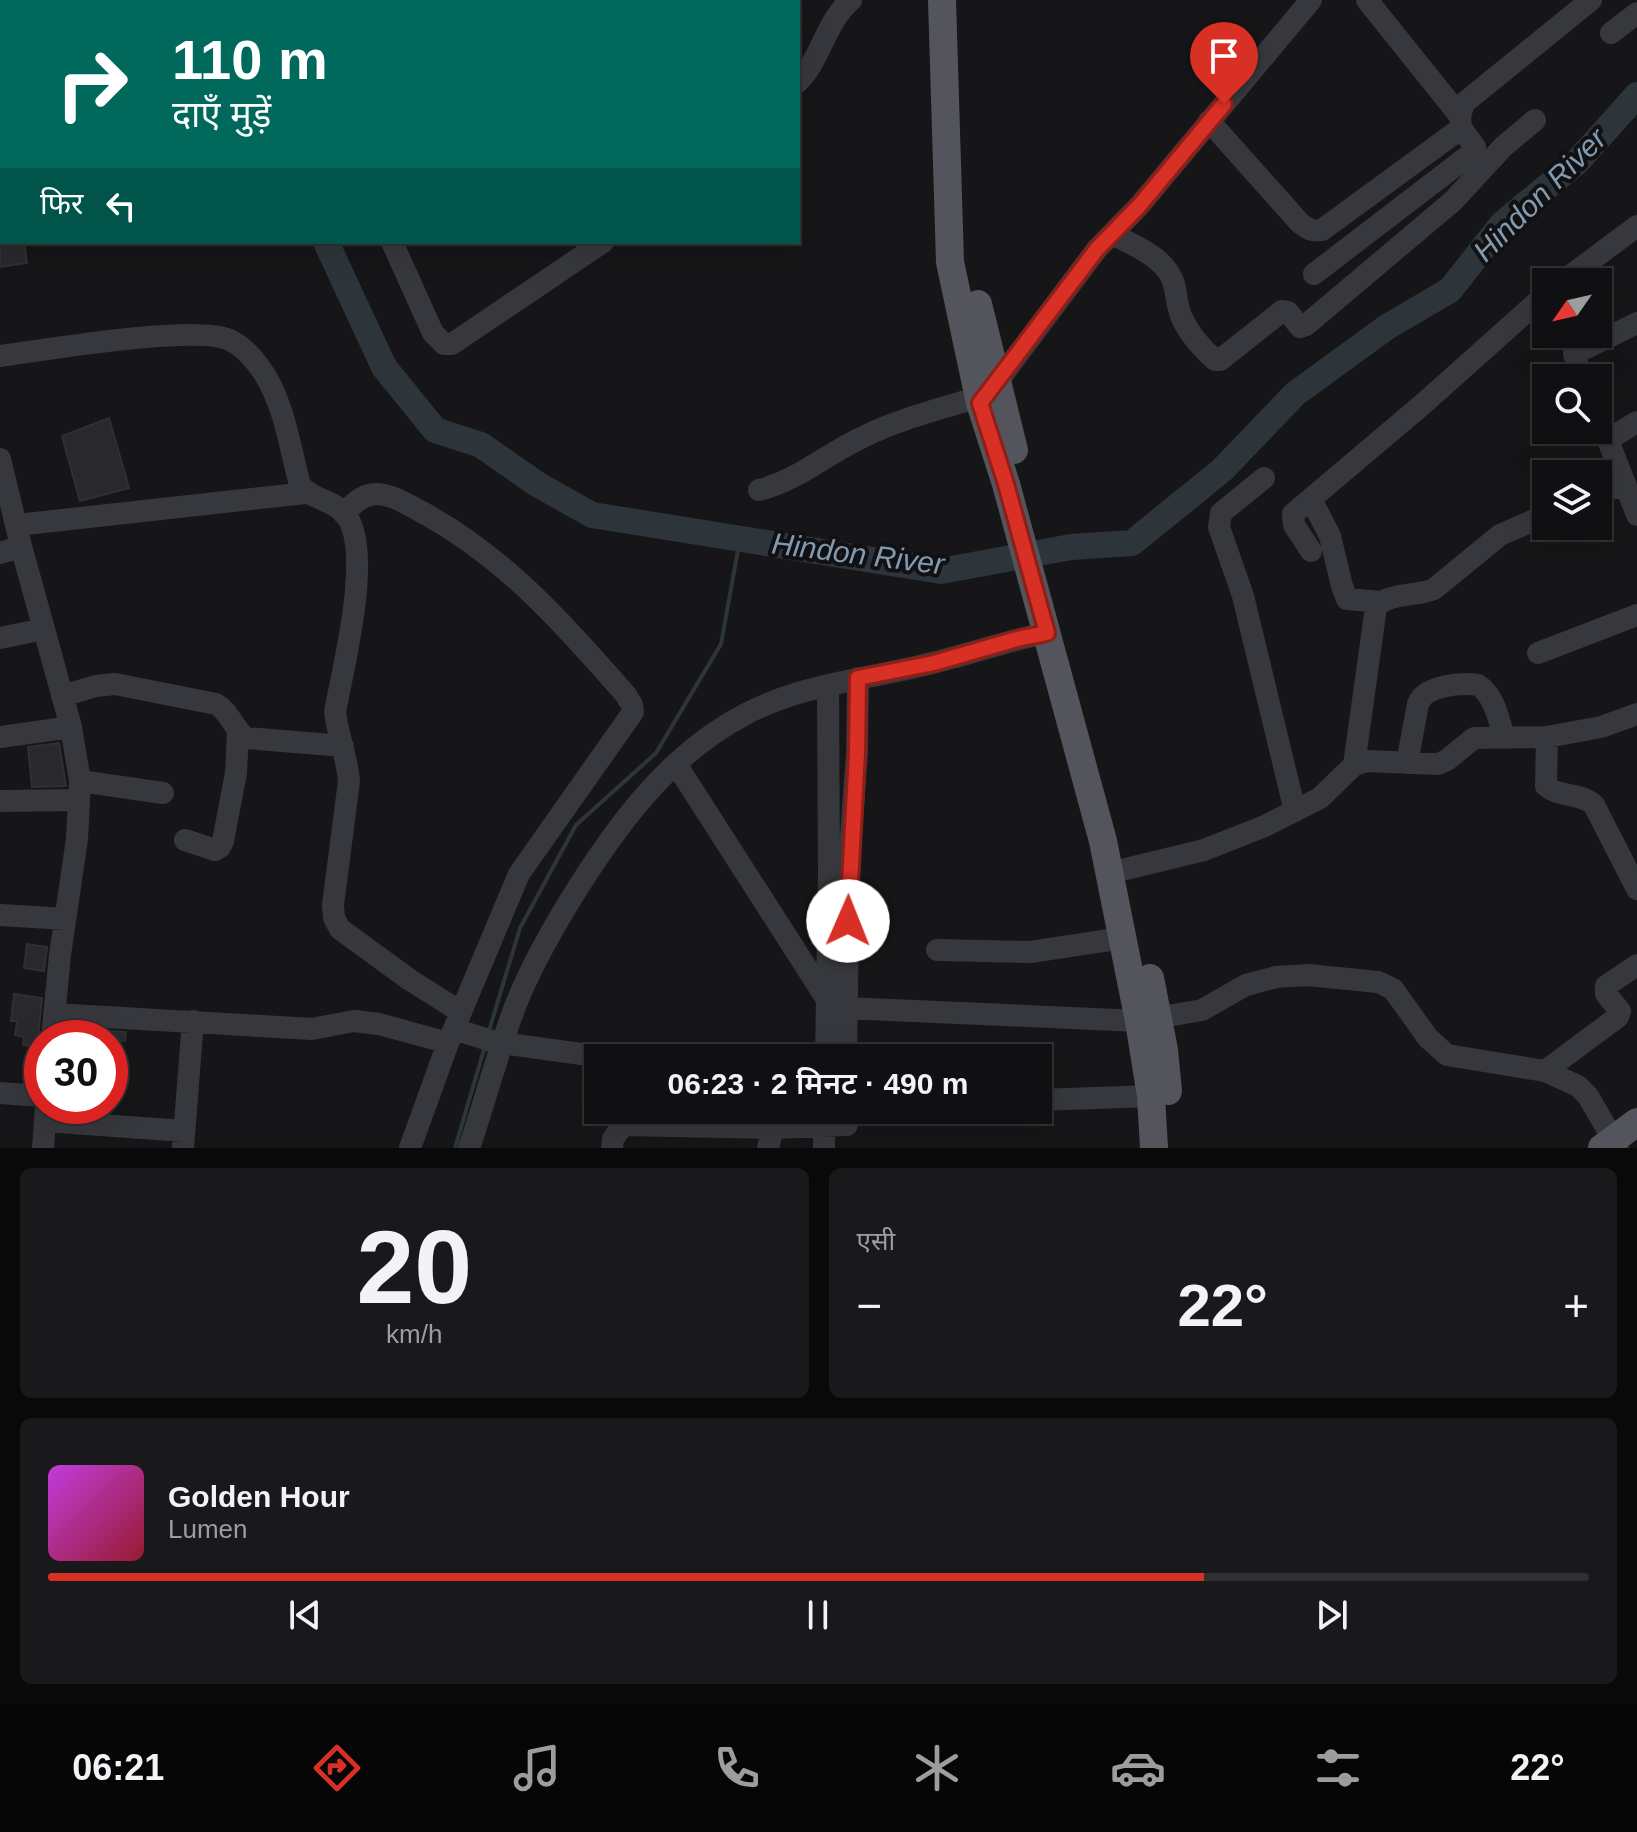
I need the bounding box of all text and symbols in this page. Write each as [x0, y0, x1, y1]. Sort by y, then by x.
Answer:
pin [1190, 22, 1258, 104]
text: 110 m [172, 28, 328, 91]
icon: right [40, 32, 144, 136]
icon: arrive [1202, 34, 1246, 78]
text: दाएँ मुड़ें [172, 94, 271, 135]
water label: Hindon River [1467, 121, 1613, 268]
icon: left [99, 184, 143, 228]
text: फिर [40, 187, 83, 220]
north arrow [1532, 268, 1612, 348]
map controls [1532, 268, 1612, 540]
button: search [1532, 364, 1612, 444]
button: layers [1532, 460, 1612, 540]
water label: Hindon River [770, 527, 947, 581]
position arrow [806, 879, 890, 963]
speed limit sign: 30 [24, 1020, 128, 1124]
text: 06:23 · 2 मिनट · 490 m [667, 1067, 969, 1100]
text: 20 [356, 1209, 472, 1325]
text: एसी [857, 1226, 895, 1256]
text: 22° [1177, 1272, 1268, 1339]
text: − [857, 1281, 882, 1330]
text: + [1563, 1281, 1589, 1330]
text: km/h [386, 1319, 442, 1349]
text: Golden Hour [168, 1480, 350, 1513]
text: Lumen [168, 1514, 248, 1544]
icon: previous [283, 1593, 327, 1637]
icon: pause [796, 1593, 840, 1637]
icon: next [1310, 1593, 1354, 1637]
icon: directions [309, 1740, 365, 1796]
icon: music [509, 1740, 565, 1796]
icon: phone [709, 1740, 765, 1796]
icon: climate [909, 1740, 965, 1796]
icon: car [1110, 1740, 1166, 1796]
icon: filters [1310, 1740, 1366, 1796]
text: 06:21 [72, 1747, 164, 1788]
text: 22° [1510, 1747, 1565, 1788]

